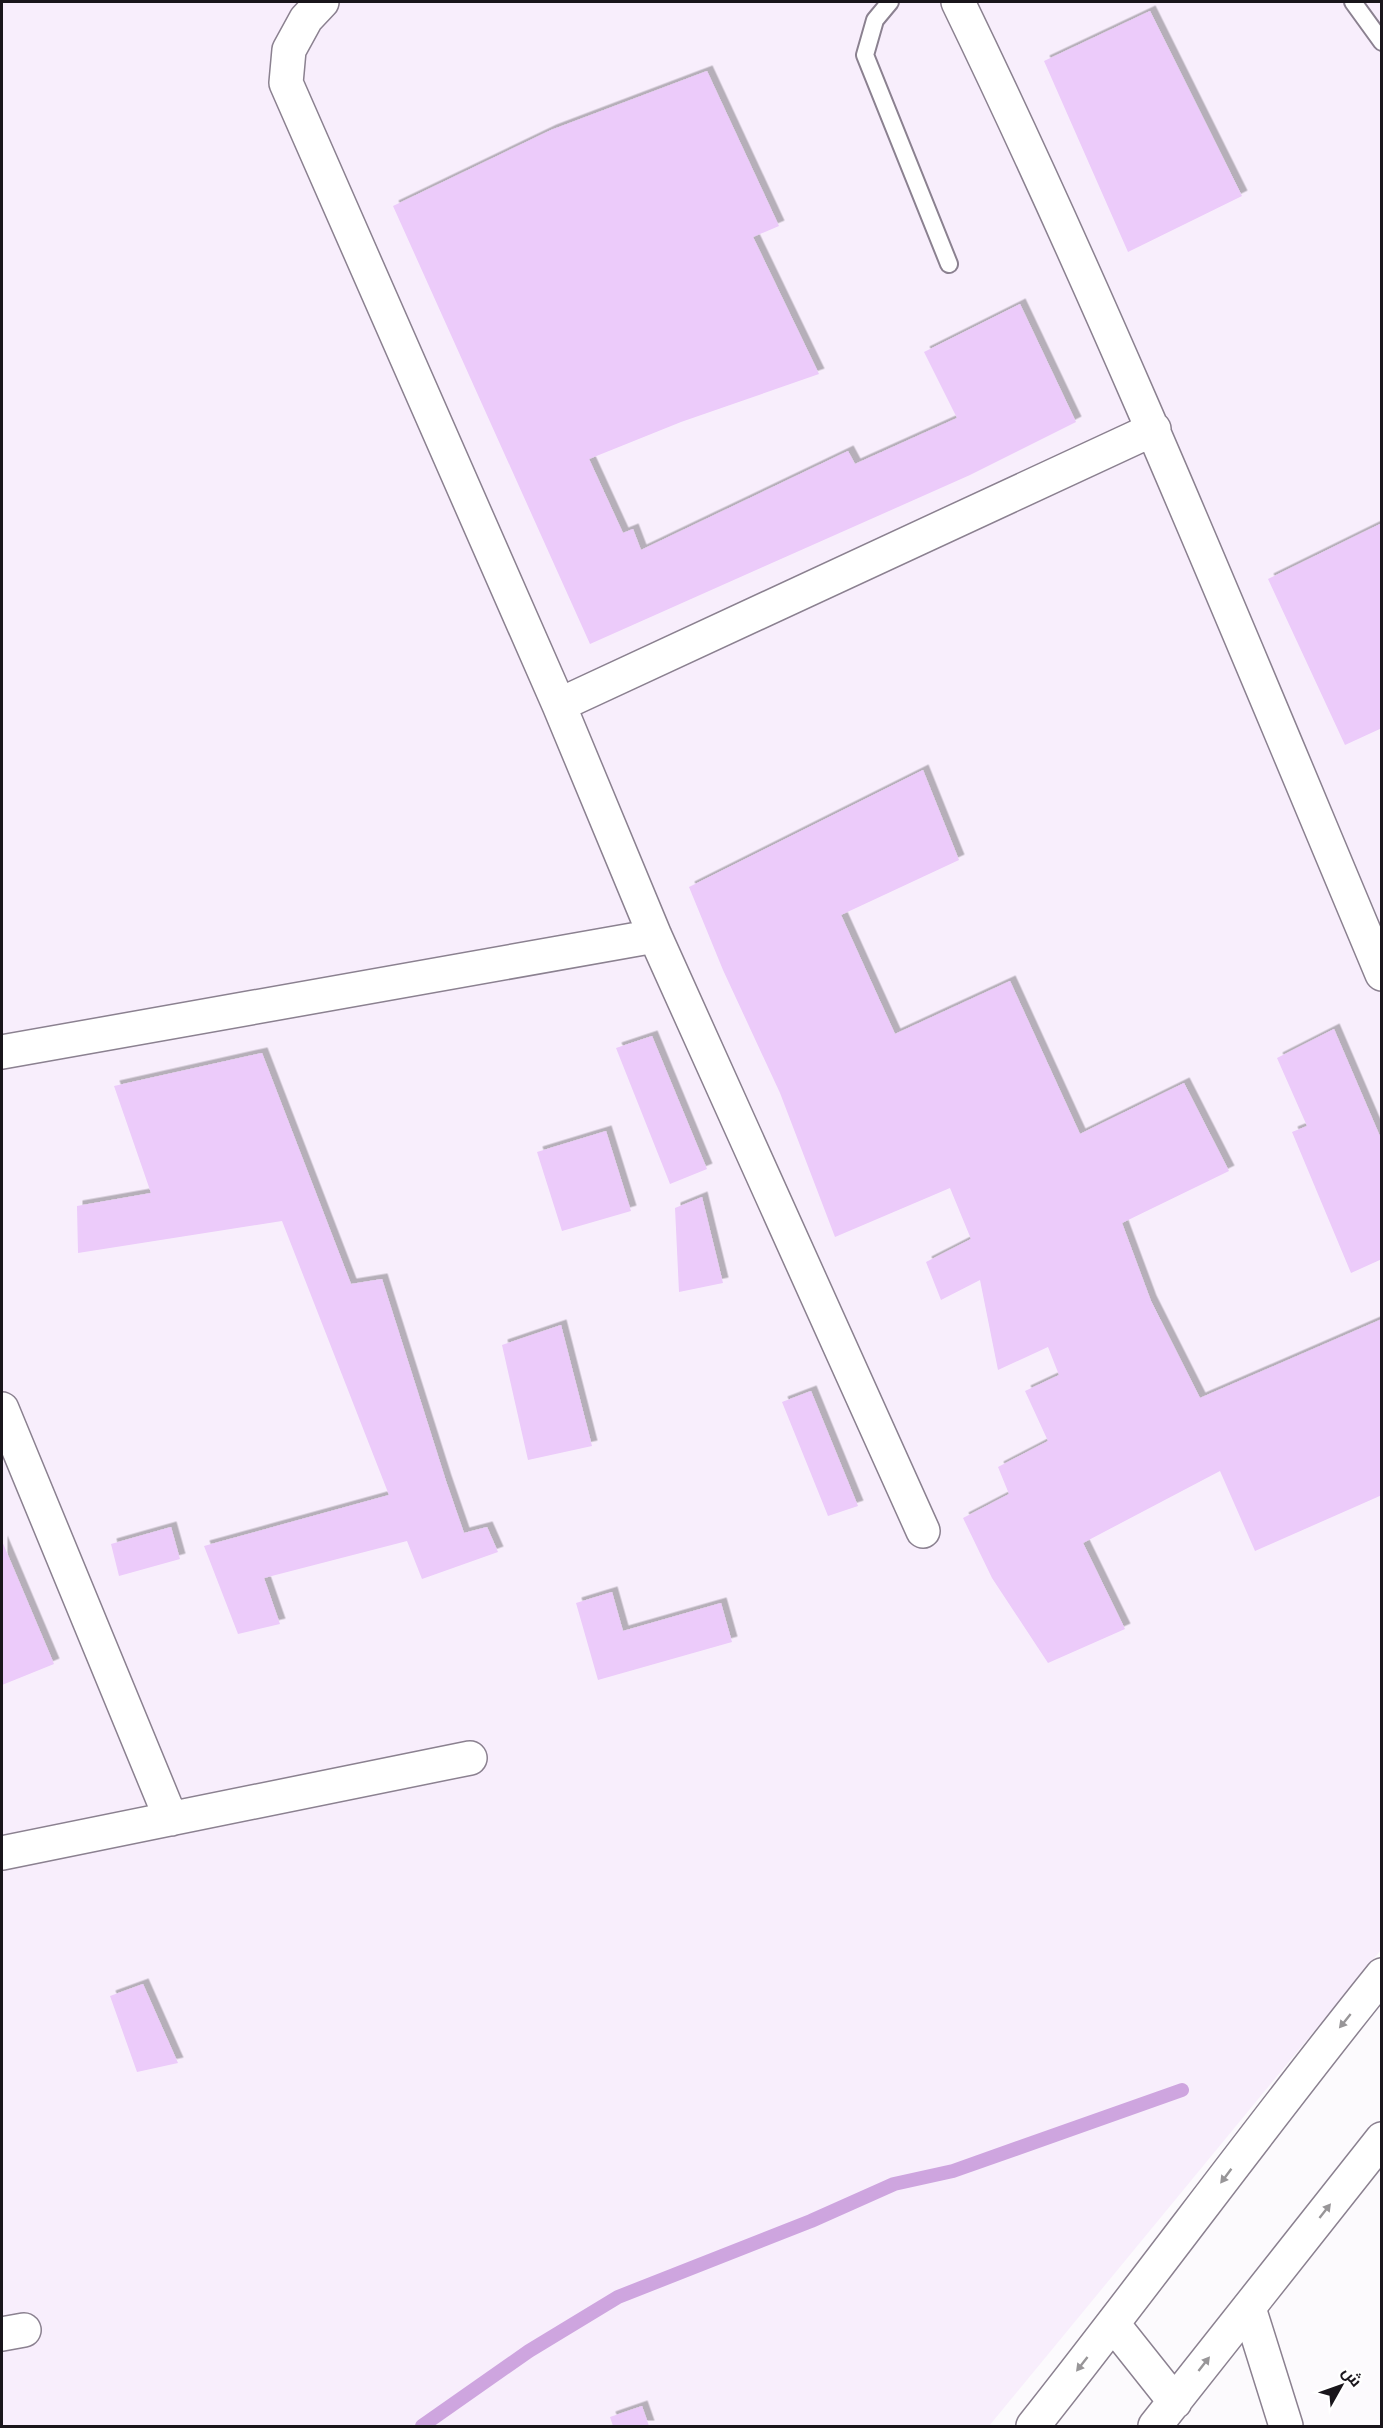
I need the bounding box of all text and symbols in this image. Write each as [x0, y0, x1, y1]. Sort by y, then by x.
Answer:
one-way arrow [1338, 2013, 1351, 2029]
one-way arrow [1220, 2168, 1232, 2183]
one-way arrow [1318, 2203, 1331, 2219]
one-way arrow [1076, 2356, 1089, 2372]
one-way arrow [1198, 2356, 1211, 2372]
north arrow [1311, 2356, 1371, 2416]
text: ش [1337, 2361, 1368, 2392]

